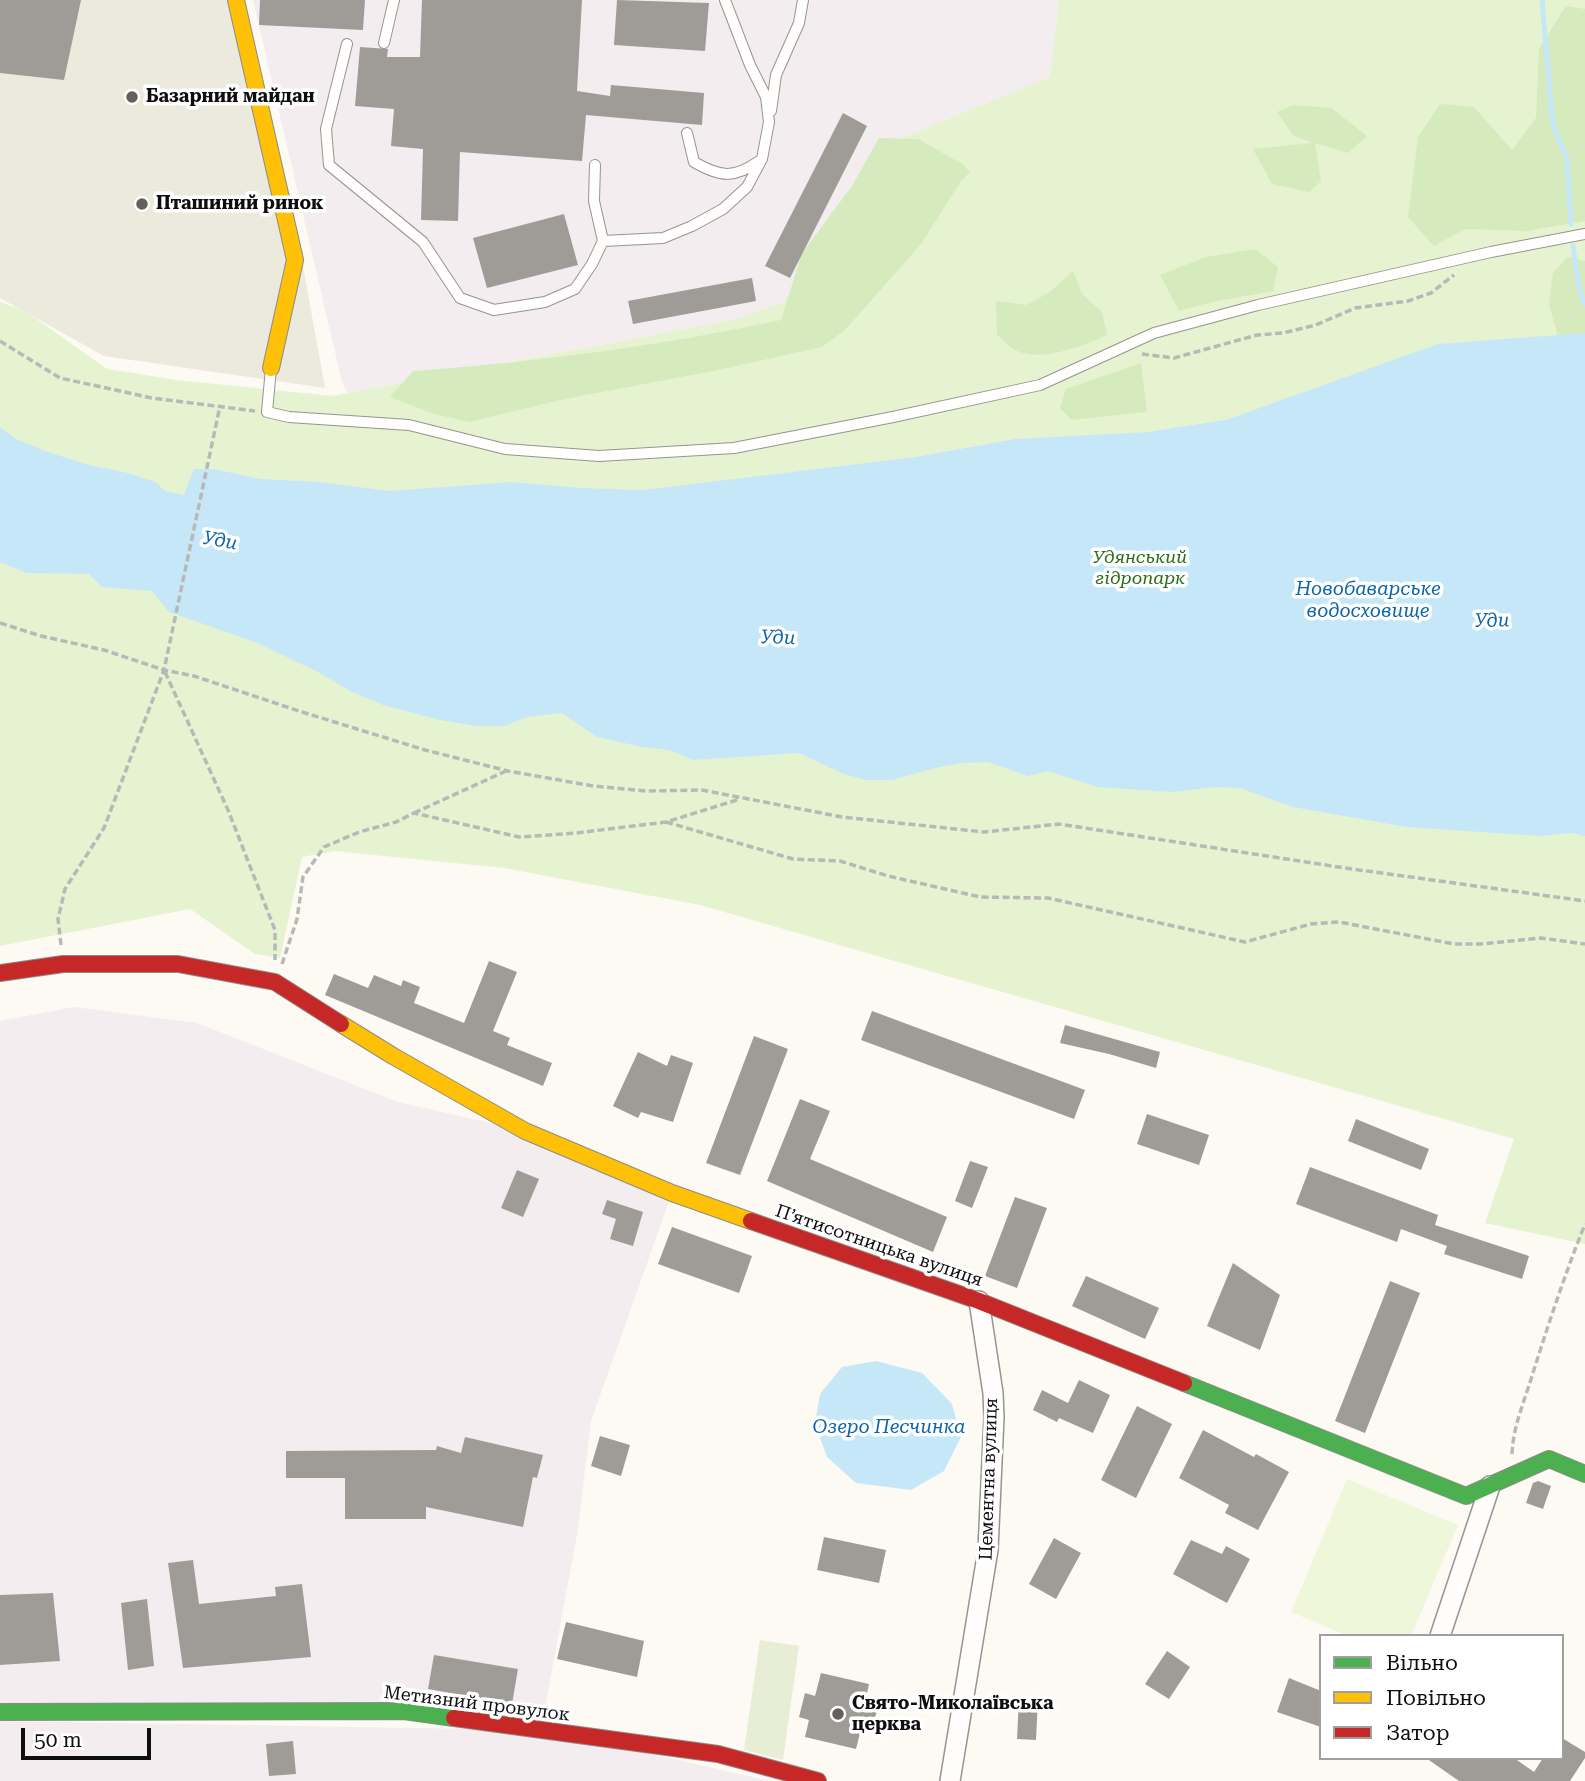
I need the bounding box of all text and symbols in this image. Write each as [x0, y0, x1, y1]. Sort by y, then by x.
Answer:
place label: Базарний майдан [146, 86, 315, 108]
marker: Базарний майдан [124, 89, 140, 105]
place label: Пташиний ринок [156, 193, 324, 215]
marker: Пташиний ринок [134, 196, 150, 212]
water label: Уди [201, 527, 239, 555]
park label: Удянський гідропарк [1093, 547, 1187, 590]
water label: Новобаварське водосховище [1296, 578, 1440, 622]
water label: Уди [1474, 609, 1510, 633]
water label: Уди [760, 626, 796, 650]
street label: П’ятисотницька вулиця [773, 1200, 985, 1292]
street label: Цементна вулиця [975, 1397, 1003, 1561]
water label: Озеро Песчинка [812, 1416, 966, 1438]
legend [1319, 1634, 1564, 1760]
text: Вільно [1386, 1651, 1458, 1675]
street label: Метизний провулок [383, 1682, 571, 1726]
text: Повільно [1386, 1686, 1486, 1710]
place label: Свято-Миколаївська церква [852, 1693, 1054, 1736]
marker: Свято-Миколаївська церква [830, 1706, 846, 1722]
scale bar [24, 1714, 154, 1758]
text: Затор [1386, 1721, 1449, 1745]
text: 50 m [34, 1728, 82, 1752]

